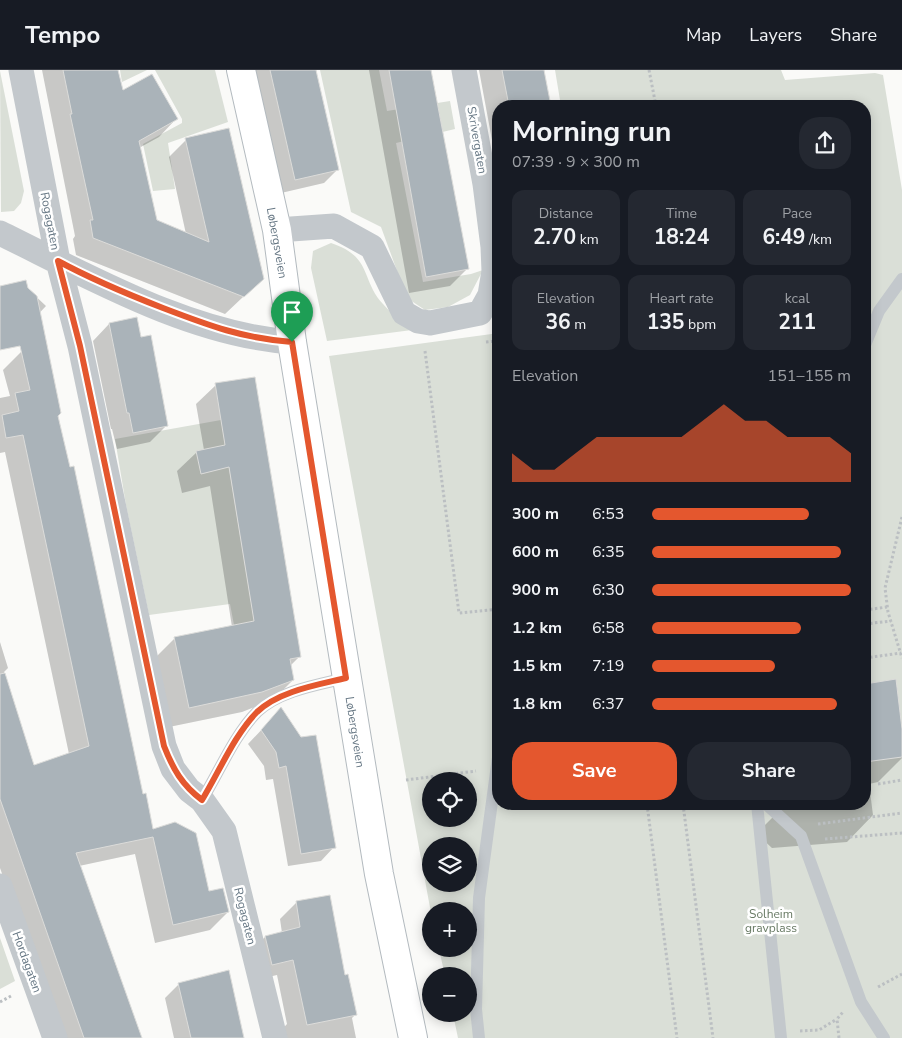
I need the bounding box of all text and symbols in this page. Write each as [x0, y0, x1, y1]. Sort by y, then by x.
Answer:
text: Tempo [25, 19, 100, 51]
text: Map [686, 23, 721, 47]
text: Layers [749, 23, 802, 47]
text: Share [830, 23, 877, 47]
street label: Skrivergaten [463, 105, 491, 175]
text: Morning run [512, 113, 671, 151]
button: share [799, 117, 851, 169]
text: 07:39 · 9 × 300 m [512, 151, 640, 173]
street label: Rogagaten [37, 191, 63, 251]
text: Distance [539, 204, 593, 223]
text: Time [666, 204, 697, 223]
text: Pace [782, 204, 812, 223]
street label: Løbergsveien [263, 206, 291, 280]
text: 2.70 [533, 223, 576, 251]
text: 18:24 [654, 223, 709, 251]
text: 6:49 [762, 223, 805, 251]
text: km [576, 230, 599, 249]
text: /km [805, 230, 832, 249]
text: Elevation [537, 289, 595, 308]
text: Heart rate [649, 289, 714, 308]
text: kcal [785, 289, 810, 308]
pin [271, 291, 313, 342]
icon: arrive [278, 298, 306, 326]
text: 36 [545, 308, 571, 336]
text: 135 [647, 308, 684, 336]
text: 211 [778, 308, 816, 336]
text: m [571, 315, 586, 334]
text: bpm [684, 315, 716, 334]
text: Elevation [512, 365, 578, 387]
text: 151–155 m [768, 365, 851, 387]
text: 300 m [512, 503, 559, 525]
text: 6:53 [592, 503, 624, 525]
text: 600 m [512, 541, 559, 563]
text: 6:35 [592, 541, 624, 563]
text: 900 m [512, 579, 559, 601]
text: 6:30 [592, 579, 624, 601]
text: 1.2 km [512, 617, 562, 639]
text: 6:58 [592, 617, 624, 639]
text: 1.5 km [512, 655, 562, 677]
text: 7:19 [592, 655, 624, 677]
text: 1.8 km [512, 693, 562, 715]
text: 6:37 [592, 693, 624, 715]
street label: Løbergsveien [341, 695, 369, 769]
button: Save [512, 742, 677, 800]
button: Share [687, 742, 851, 800]
map controls [422, 772, 477, 1022]
button: locate [422, 772, 477, 827]
button: layers [422, 837, 477, 892]
street label: Rogagaten [230, 886, 260, 946]
button: + [422, 902, 477, 957]
park label: Solheim gravplass [745, 906, 797, 936]
street label: Hordagaten [9, 929, 45, 995]
button: − [422, 967, 477, 1022]

